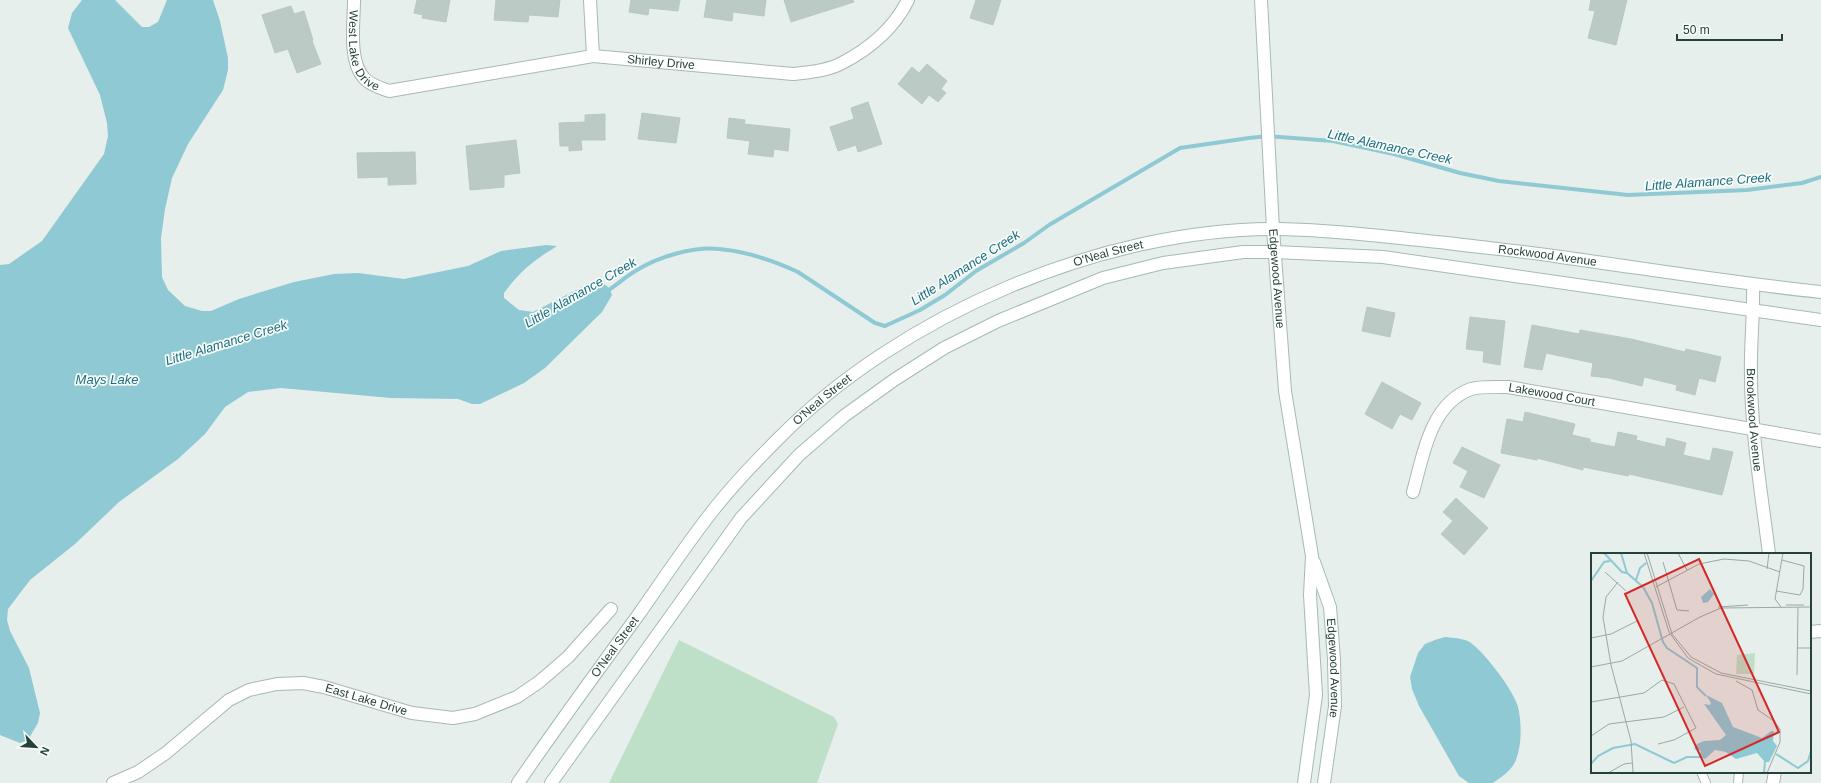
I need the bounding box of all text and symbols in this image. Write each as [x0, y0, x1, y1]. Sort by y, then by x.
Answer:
street label: West Lake Drive [346, 10, 382, 94]
scale bar [1677, 16, 1782, 42]
text: 50 m [1683, 23, 1710, 37]
street label: Shirley Drive [626, 52, 696, 72]
water label: Little Alamance Creek [1326, 126, 1455, 167]
water label: Little Alamance Creek [1644, 169, 1773, 193]
water label: Little Alamance Creek [908, 226, 1024, 308]
street label: Edgewood Avenue [1266, 228, 1287, 329]
street label: O'Neal Street [1072, 237, 1145, 269]
street label: Rockwood Avenue [1497, 242, 1598, 269]
water label: Little Alamance Creek [522, 254, 640, 331]
water label: Little Alamance Creek [163, 316, 290, 368]
street label: Brookwood Avenue [1744, 368, 1765, 472]
street label: O'Neal Street [790, 371, 855, 428]
water label: Mays Lake [76, 372, 138, 387]
street label: Lakewood Court [1508, 380, 1597, 409]
inset map [1591, 553, 1811, 773]
street label: O'Neal Street [588, 613, 642, 680]
street label: Edgewood Avenue [1324, 618, 1342, 719]
street label: East Lake Drive [324, 681, 409, 718]
north arrow [16, 727, 56, 767]
text: N [38, 745, 52, 757]

